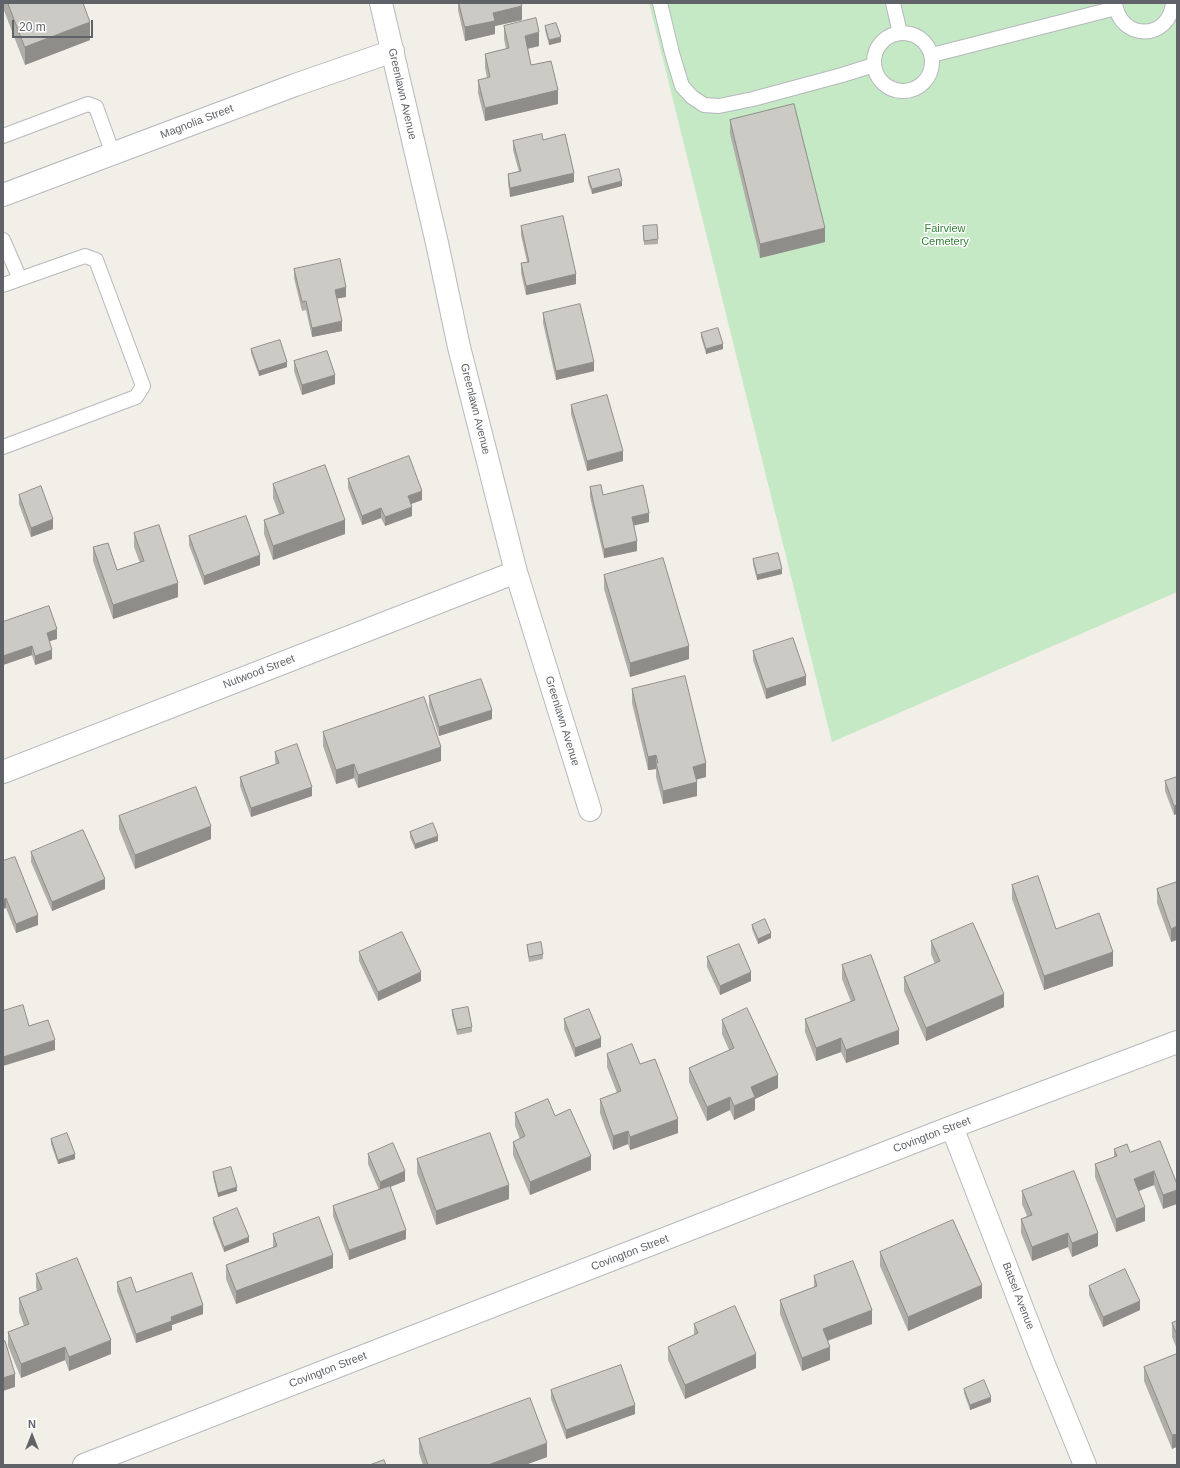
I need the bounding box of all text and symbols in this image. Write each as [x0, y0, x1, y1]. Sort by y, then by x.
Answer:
scale bar [14, 12, 95, 38]
text: 20 m [19, 20, 46, 34]
street label: Greenlawn Avenue [385, 47, 419, 141]
street label: Magnolia Street [159, 102, 235, 142]
park label: Fairview Cemetery [921, 222, 969, 248]
street label: Greenlawn Avenue [457, 362, 493, 456]
street label: Nutwood Street [221, 652, 297, 692]
street label: Greenlawn Avenue [542, 674, 582, 768]
street label: Covington Street [891, 1114, 973, 1156]
street label: Covington Street [589, 1232, 671, 1274]
street label: Batsel Avenue [999, 1261, 1037, 1331]
street label: Covington Street [287, 1349, 369, 1391]
north arrow [12, 1416, 52, 1456]
text: N [28, 1418, 36, 1430]

